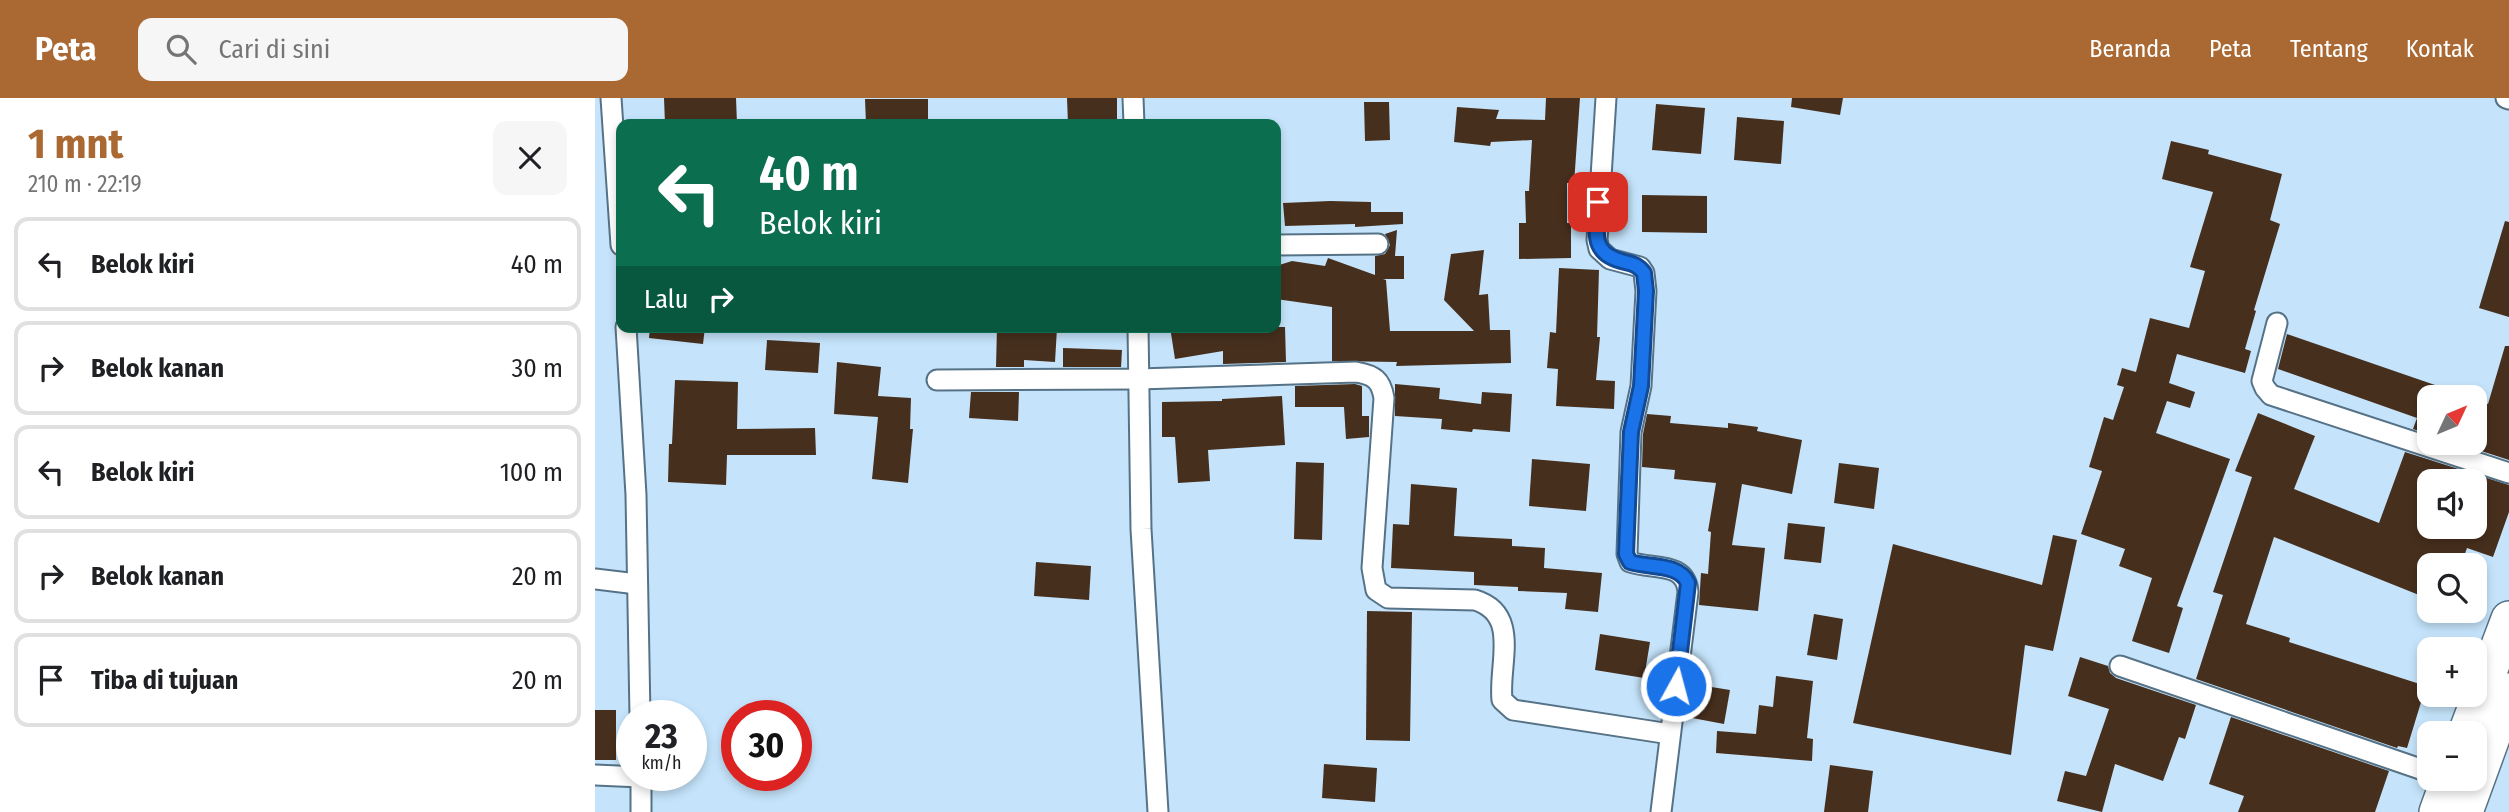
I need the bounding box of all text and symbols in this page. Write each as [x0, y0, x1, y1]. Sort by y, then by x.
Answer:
search box [138, 18, 628, 81]
text: Peta [35, 29, 96, 69]
icon: search [162, 30, 200, 68]
text: Cari di sini [218, 34, 330, 65]
text: Beranda [2089, 35, 2171, 63]
text: Peta [2209, 35, 2252, 63]
text: Tentang [2290, 35, 2368, 63]
text: Kontak [2406, 35, 2474, 63]
text: 1 mnt [28, 119, 123, 169]
button: close [493, 121, 567, 195]
text: 40 m [759, 144, 859, 203]
icon: left [644, 147, 735, 238]
text: 210 m · 22:19 [28, 170, 142, 198]
pin [1568, 172, 1628, 232]
icon: arrive [1579, 183, 1617, 221]
text: Belok kiri [759, 204, 882, 242]
icon: left [32, 245, 70, 283]
text: Belok kiri [91, 249, 194, 280]
text: 40 m [511, 249, 563, 280]
icon: right [702, 280, 740, 318]
text: Lalu [644, 284, 688, 315]
icon: right [32, 349, 70, 387]
text: Belok kanan [91, 353, 224, 384]
text: 30 m [512, 353, 563, 384]
north arrow [2417, 385, 2487, 455]
map controls [2417, 385, 2487, 791]
icon: left [32, 453, 70, 491]
text: Belok kiri [91, 457, 194, 488]
text: 100 m [500, 457, 563, 488]
button: sound [2417, 469, 2487, 539]
button: search [2417, 553, 2487, 623]
icon: right [32, 557, 70, 595]
text: Belok kanan [91, 561, 224, 592]
text: 20 m [512, 561, 563, 592]
button: + [2417, 637, 2487, 707]
position arrow [1639, 649, 1713, 723]
icon: arrive [32, 661, 70, 699]
text: Tiba di tujuan [91, 665, 238, 696]
text: 20 m [512, 665, 563, 696]
speed limit sign: 30 [721, 700, 812, 791]
text: 23 [645, 715, 678, 757]
button: − [2417, 721, 2487, 791]
text: km/h [641, 752, 682, 774]

